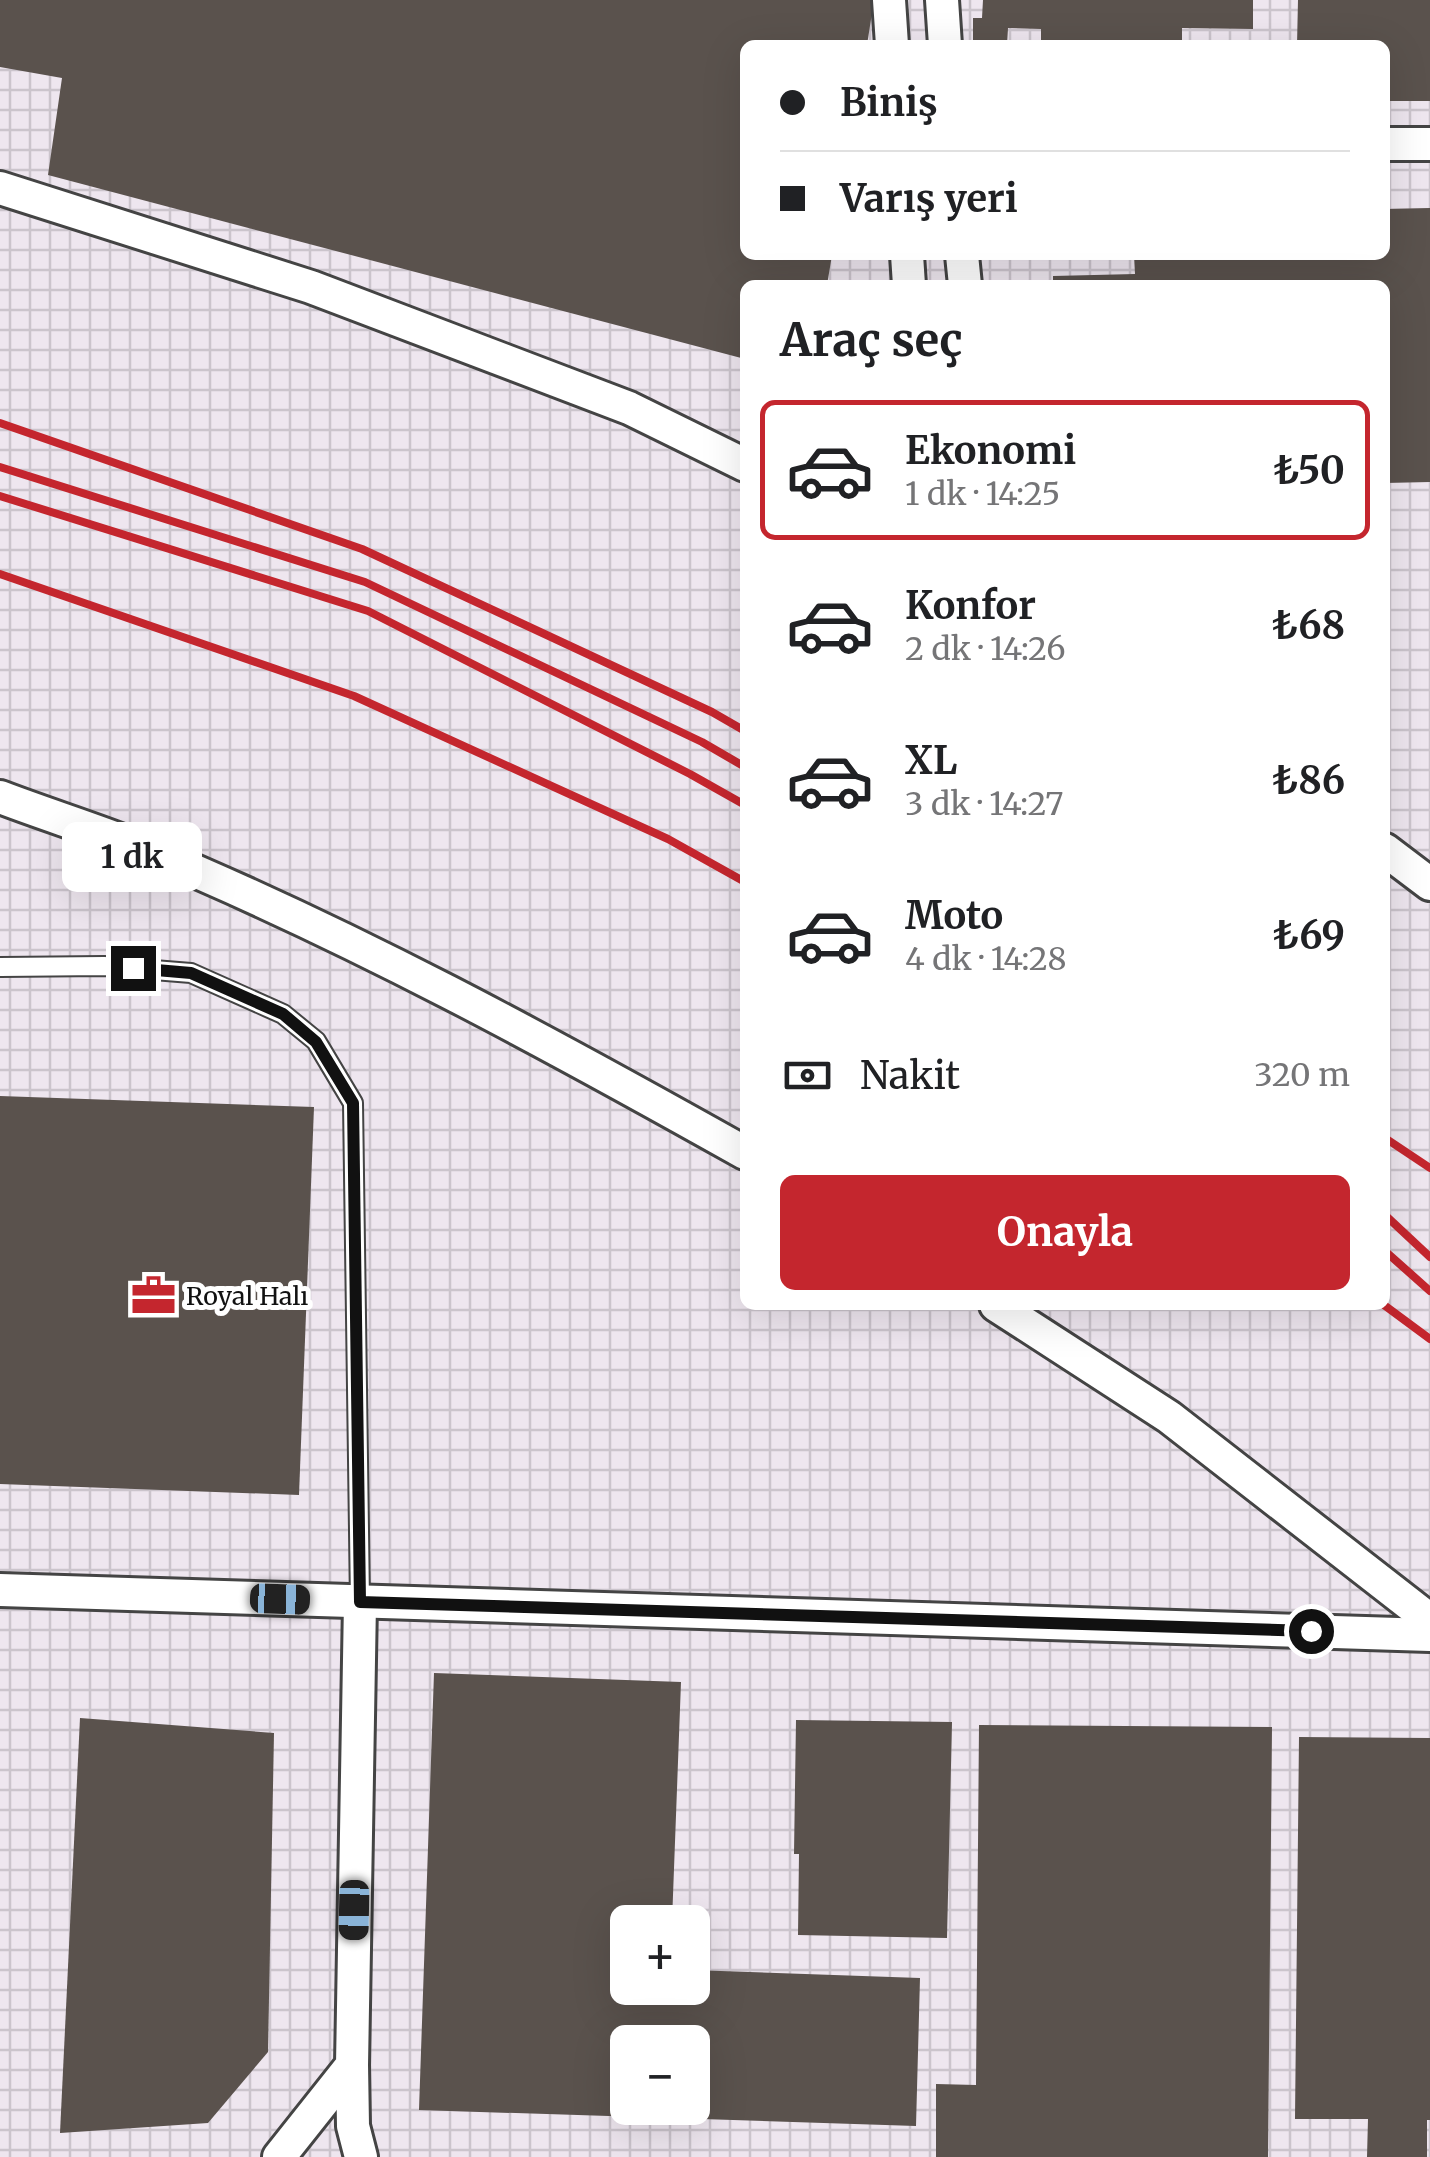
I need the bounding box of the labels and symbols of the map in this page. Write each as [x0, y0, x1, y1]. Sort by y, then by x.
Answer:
callout: 1 dk [63, 823, 203, 893]
route end [111, 946, 156, 991]
office icon: Royal Halı [129, 1272, 177, 1320]
place label: Royal Halı [186, 1280, 308, 1312]
car [249, 1583, 311, 1615]
route start [1289, 1609, 1334, 1654]
car [338, 1880, 370, 1940]

